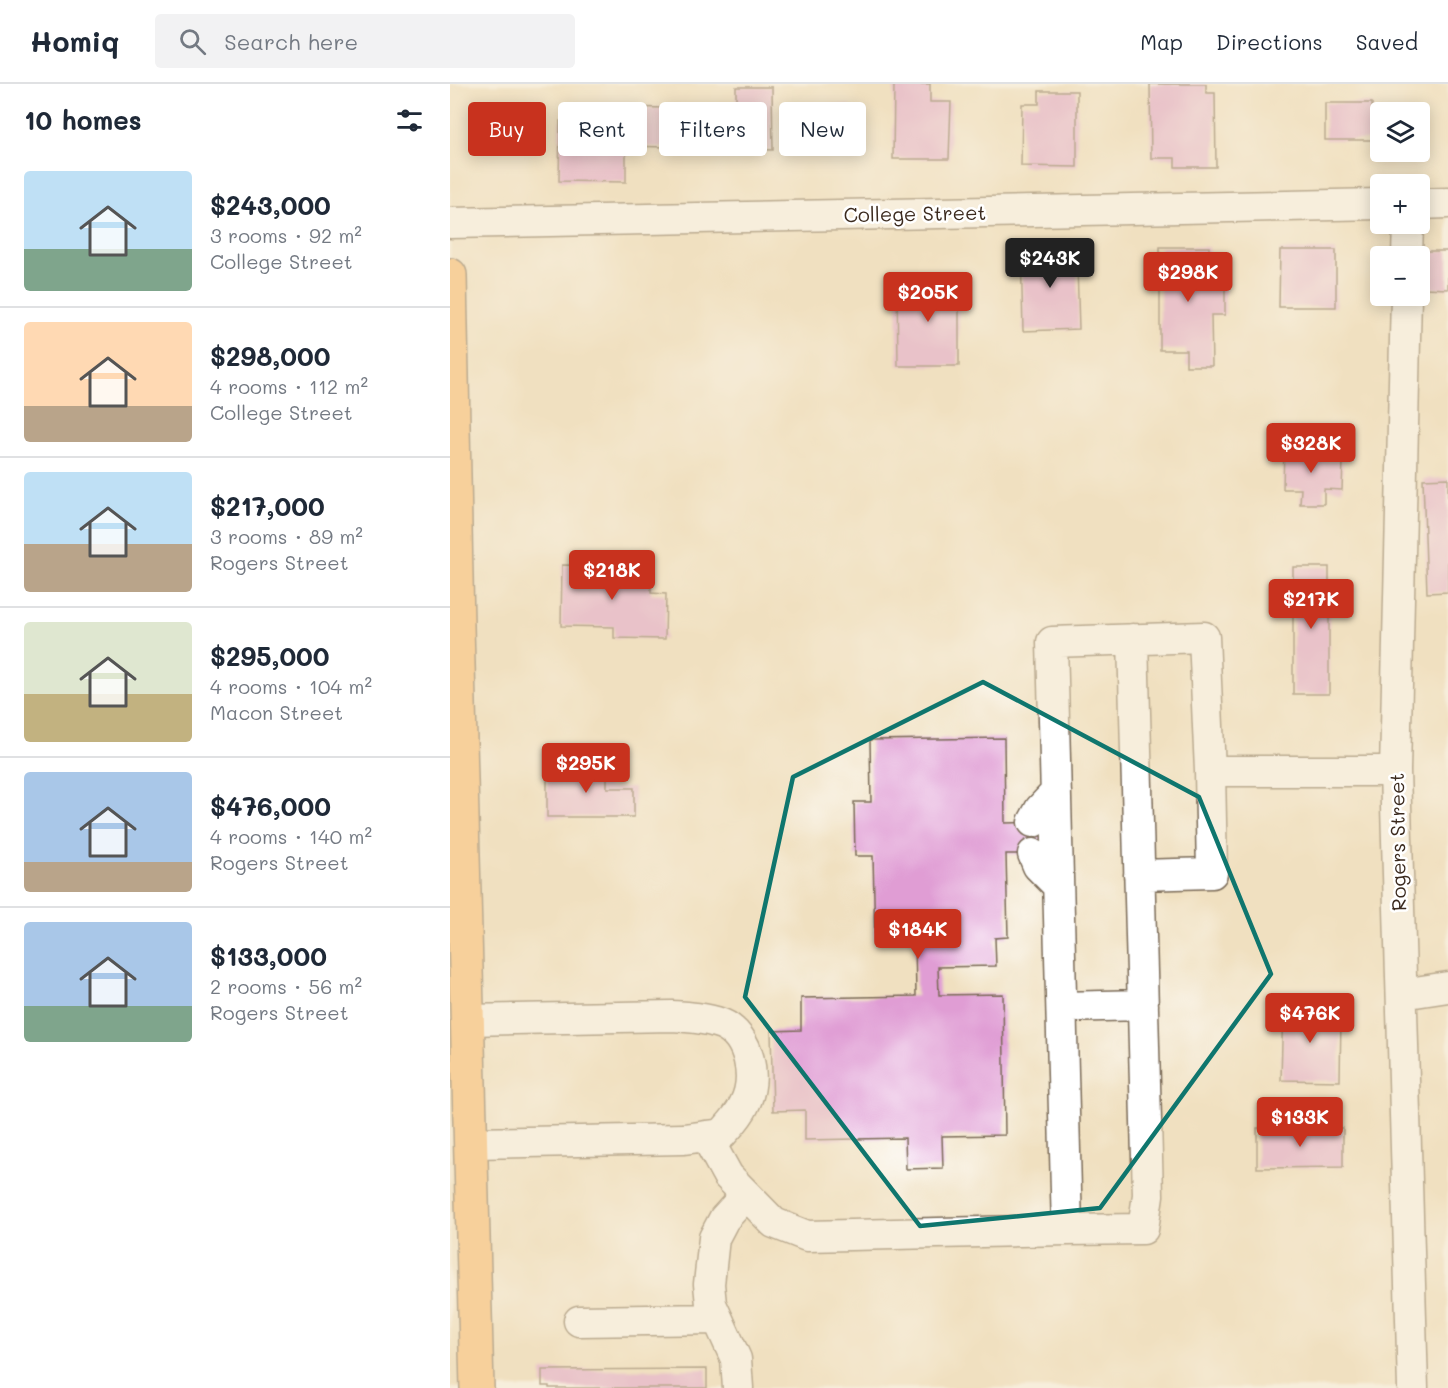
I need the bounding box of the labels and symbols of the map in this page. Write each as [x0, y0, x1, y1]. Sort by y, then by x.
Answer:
street label: College Street [843, 199, 987, 227]
pin: $243K [1008, 238, 1092, 289]
pin: $298K [1146, 252, 1230, 303]
pin: $205K [886, 272, 970, 323]
pin: $328K [1269, 423, 1353, 474]
pin: $218K [570, 550, 654, 601]
pin: $217K [1269, 579, 1353, 630]
pin: $295K [544, 743, 628, 794]
street label: Rogers Street [1383, 773, 1411, 911]
pin: $184K [876, 909, 960, 960]
pin: $476K [1268, 993, 1352, 1044]
pin: $133K [1258, 1097, 1342, 1148]

